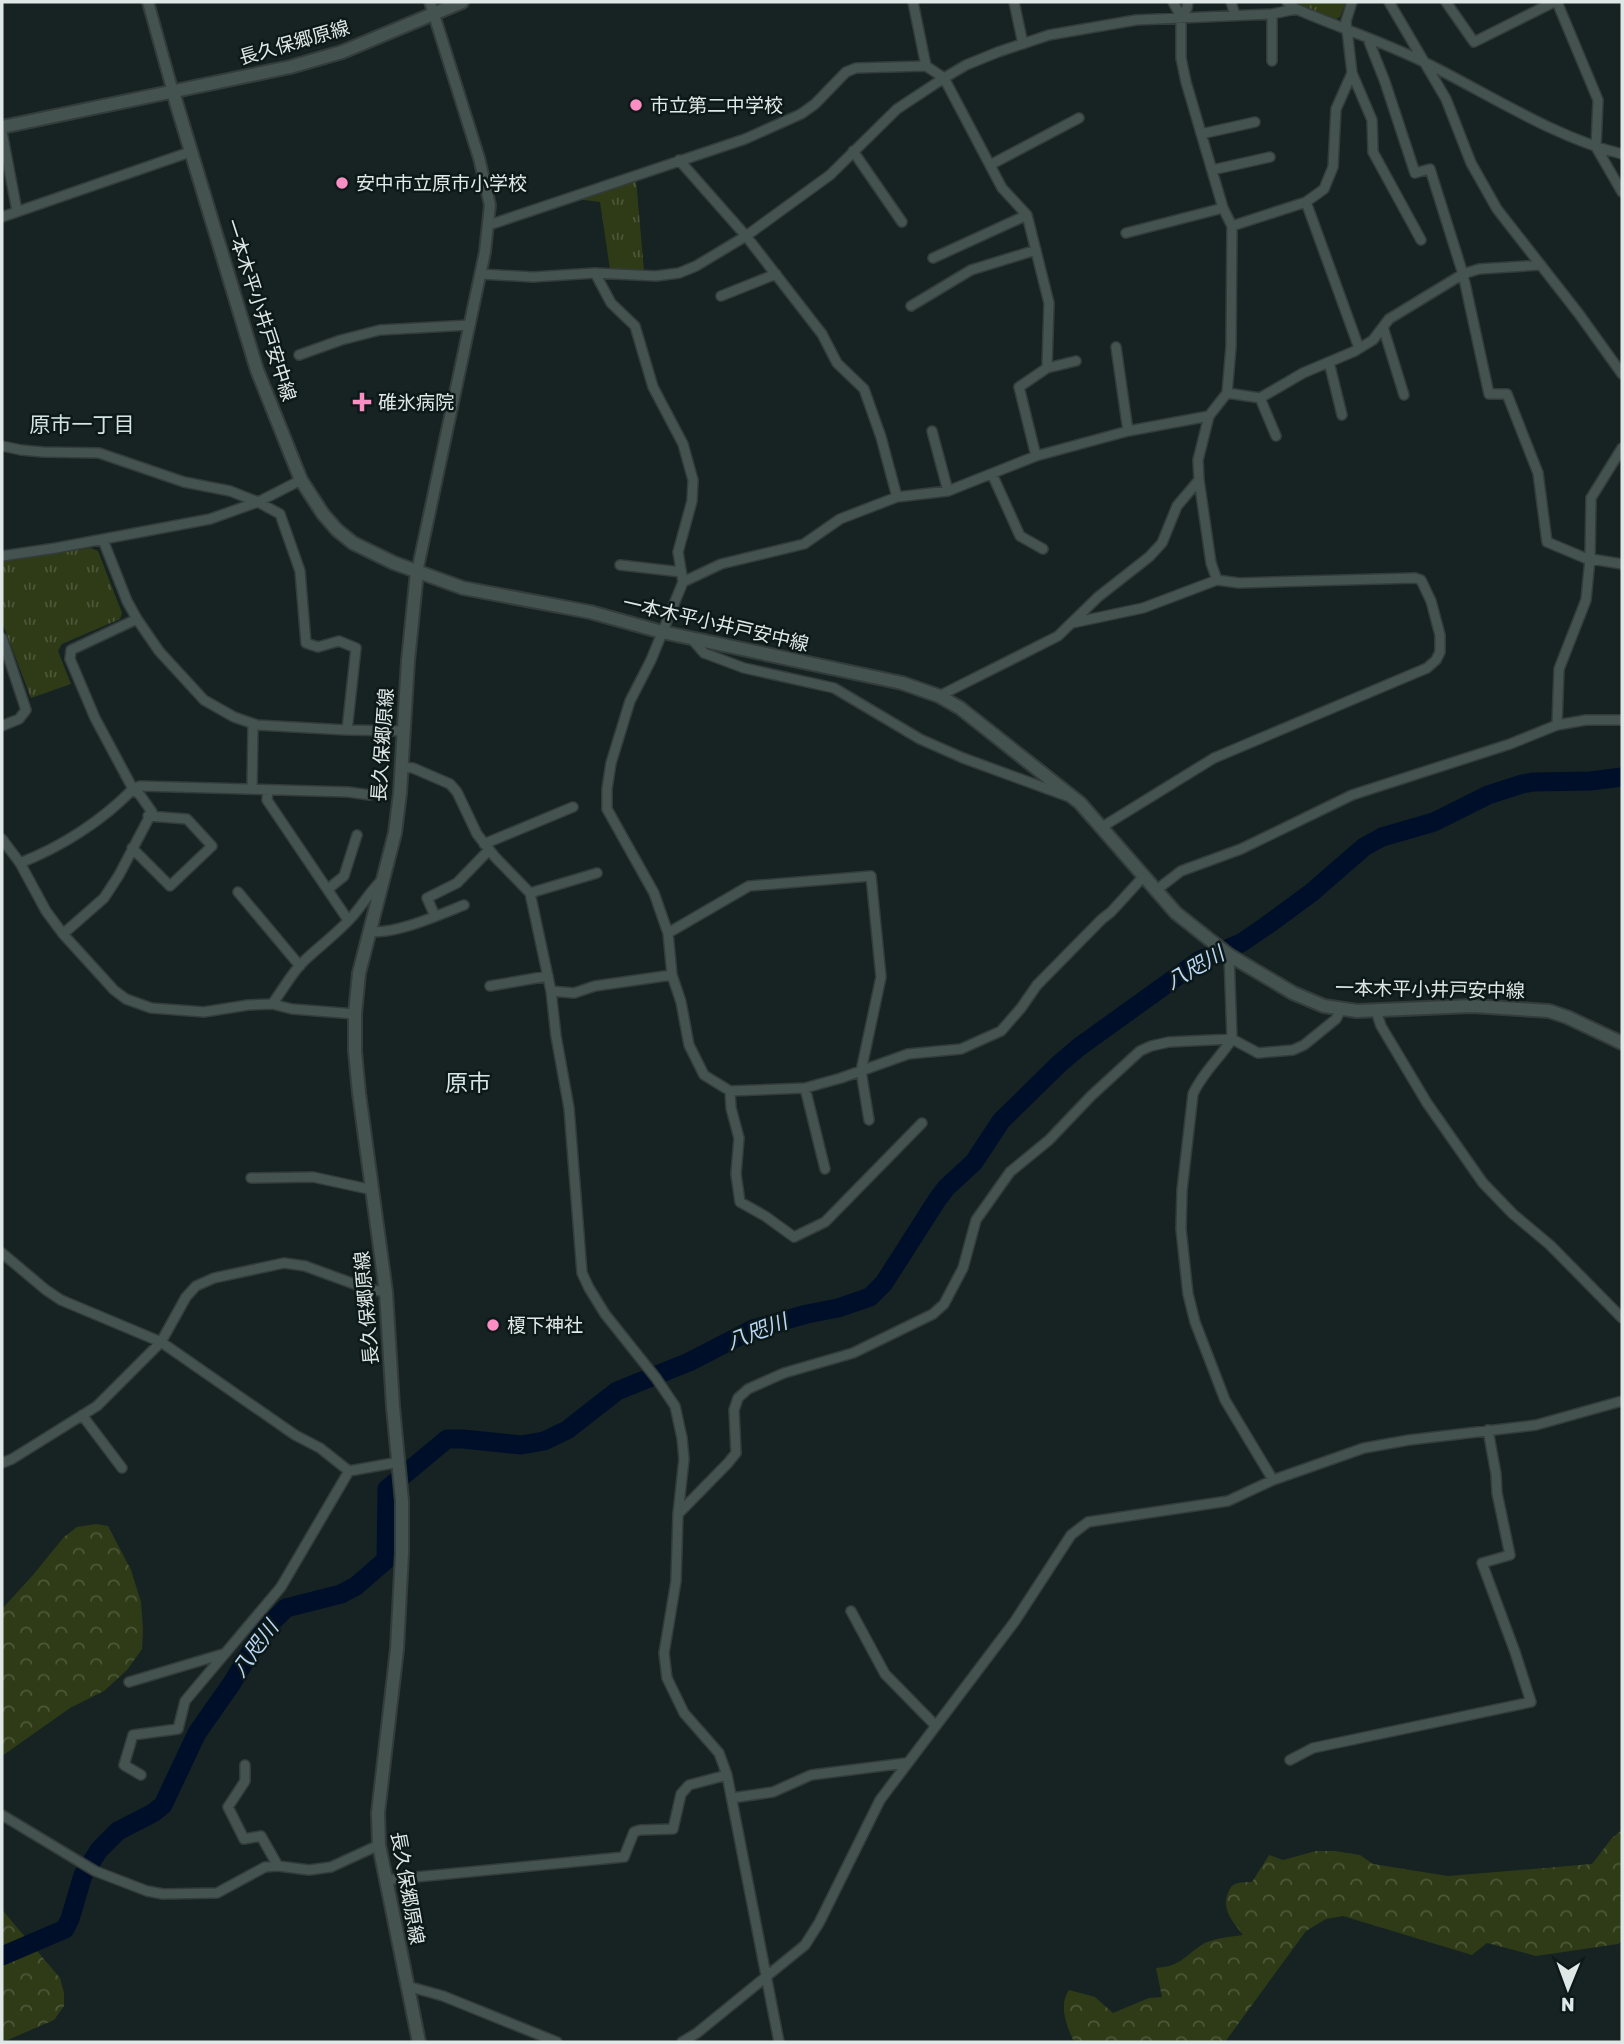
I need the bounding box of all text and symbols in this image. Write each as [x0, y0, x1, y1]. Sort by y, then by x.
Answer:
street label: 長久保郷原線 [236, 16, 352, 69]
place label: 市立第二中学校 [650, 94, 783, 117]
marker: 市立第二中学校 [628, 97, 644, 113]
place label: 安中市立原市小学校 [356, 172, 527, 195]
marker: 安中市立原市小学校 [334, 175, 350, 191]
street label: 一本木平小井戸安中線 [220, 216, 301, 404]
place label: 碓氷病院 [378, 391, 454, 414]
marker: 碓氷病院 [352, 392, 372, 412]
district label: 原市一丁目 [30, 412, 135, 437]
street label: 一本木平小井戸安中線 [621, 591, 811, 656]
street label: 長久保郷原線 [367, 687, 398, 803]
water label: 八咫川 [1161, 940, 1230, 994]
street label: 一本木平小井戸安中線 [1335, 976, 1525, 1003]
district label: 原市 [445, 1069, 491, 1097]
street label: 長久保郷原線 [350, 1250, 383, 1366]
water label: 八咫川 [723, 1308, 793, 1354]
place label: 榎下神社 [507, 1314, 583, 1337]
marker: 榎下神社 [485, 1317, 501, 1333]
water label: 八咫川 [226, 1614, 284, 1682]
street label: 長久保郷原線 [386, 1830, 429, 1946]
north arrow [1533, 1953, 1603, 2023]
text: N [1561, 1993, 1575, 2016]

